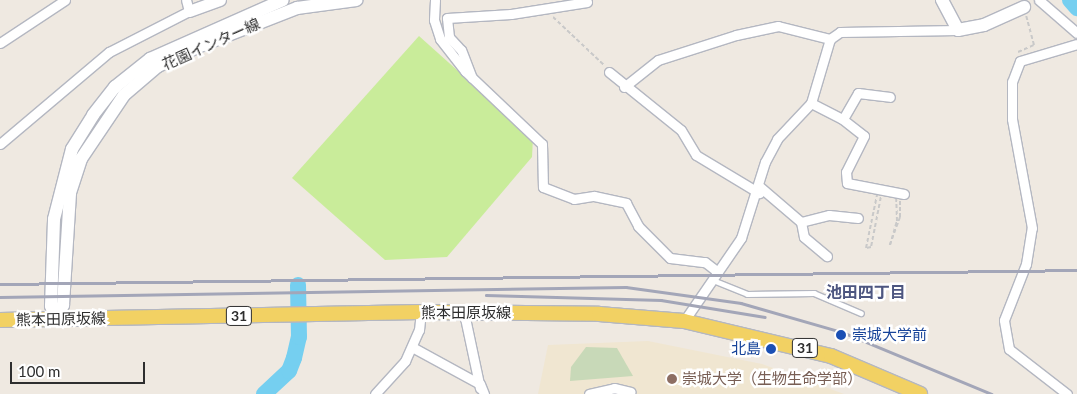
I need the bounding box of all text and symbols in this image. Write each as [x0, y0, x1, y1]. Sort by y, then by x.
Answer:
street label: 花園インター線 [159, 14, 263, 74]
district label: 池田四丁目 [826, 282, 906, 302]
road number: 31 [225, 304, 253, 328]
street label: 熊本田原坂線 [421, 304, 511, 322]
street label: 熊本田原坂線 [16, 309, 106, 329]
place label: 崇城大学前 [852, 326, 927, 344]
marker: 崇城大学前 [834, 328, 848, 342]
road number: 31 [791, 336, 819, 359]
place label: 北島 [731, 340, 761, 358]
marker: 北島 [765, 343, 777, 355]
scale bar [12, 352, 148, 384]
text: 100 m [18, 362, 60, 380]
place label: 崇城大学（生物生命学部） [682, 370, 862, 388]
marker: 崇城大学（生物生命学部） [666, 373, 678, 385]

